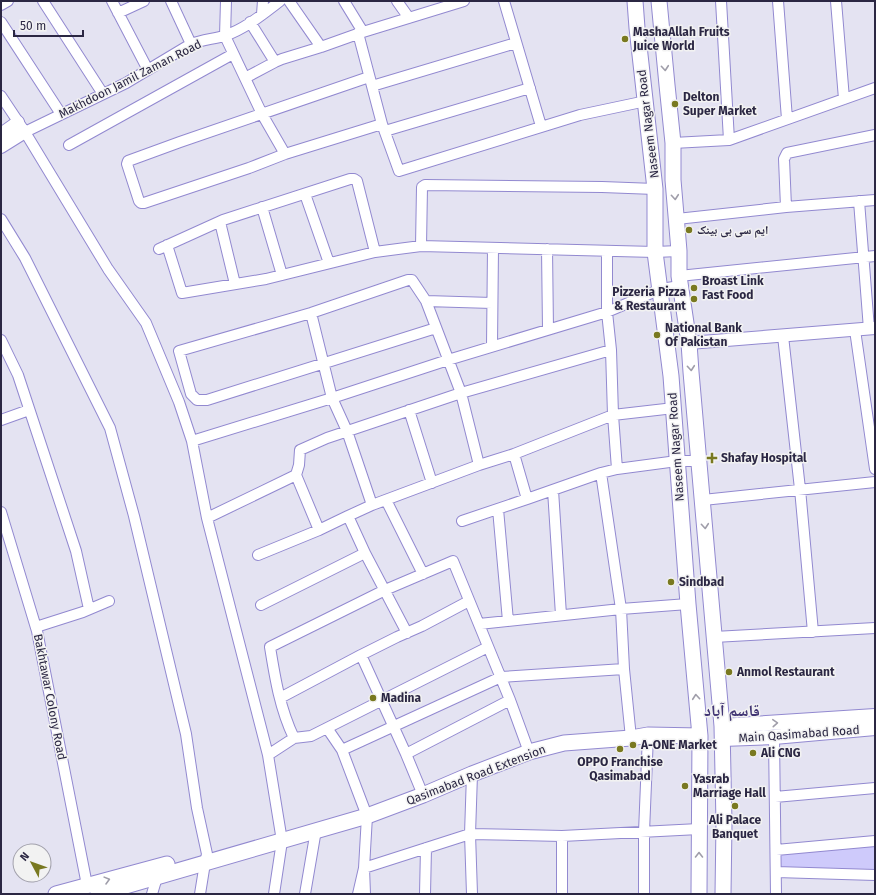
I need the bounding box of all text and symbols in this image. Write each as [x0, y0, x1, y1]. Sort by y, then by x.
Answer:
scale bar [14, 12, 83, 38]
text: 50 m [20, 19, 46, 33]
place label: MashaAllah Fruits Juice World [632, 25, 730, 53]
marker: MashaAllah Fruits Juice World [620, 34, 630, 44]
street label: Makhdoon Jamil Zaman Road [56, 37, 204, 121]
one-way arrow [661, 65, 670, 71]
street label: Naseem Nagar Road [634, 69, 662, 179]
place label: Delton Super Market [683, 90, 757, 118]
marker: Delton Super Market [670, 99, 680, 109]
one-way arrow [670, 194, 679, 200]
place label: ایم سی بی بینک [697, 223, 768, 238]
marker: ایم سی بی بینک [684, 225, 694, 235]
place label: Broast Link Fast Food [702, 274, 764, 302]
marker: Broast Link Fast Food [689, 283, 699, 293]
place label: Pizzeria Pizza & Restaurant [612, 285, 686, 313]
marker: Pizzeria Pizza & Restaurant [689, 294, 699, 304]
place label: National Bank Of Pakistan [665, 321, 742, 349]
marker: National Bank Of Pakistan [652, 330, 662, 340]
one-way arrow [686, 365, 695, 371]
street label: Naseem Nagar Road [665, 392, 687, 502]
place label: Shafay Hospital [721, 451, 807, 465]
marker: Shafay Hospital [706, 452, 718, 464]
one-way arrow [700, 523, 709, 529]
place label: Sindbad [679, 575, 724, 589]
marker: Sindbad [666, 577, 676, 587]
street label: Bakhtawar Colony Road [31, 633, 69, 761]
place label: Anmol Restaurant [736, 665, 835, 679]
marker: Anmol Restaurant [724, 667, 734, 677]
place label: Madina [381, 691, 422, 705]
marker: Madina [368, 693, 378, 703]
one-way arrow [692, 694, 701, 700]
district label: قاسم آباد [704, 701, 760, 722]
one-way arrow [772, 718, 778, 727]
street label: Main Qasimabad Road [738, 723, 860, 745]
place label: A-ONE Market [640, 738, 717, 752]
marker: A-ONE Market [628, 740, 638, 750]
street label: Qasimabad Road Extension [404, 742, 548, 808]
marker: OPPO Franchise Qasimabad [615, 744, 625, 754]
place label: Ali CNG [760, 746, 801, 760]
marker: Ali CNG [748, 748, 758, 758]
place label: OPPO Franchise Qasimabad [577, 755, 663, 783]
place label: Yasrab Marriage Hall [692, 772, 766, 800]
marker: Yasrab Marriage Hall [680, 781, 690, 791]
marker: Ali Palace Banquet [730, 801, 740, 811]
place label: Ali Palace Banquet [708, 813, 761, 841]
north arrow [12, 843, 52, 883]
text: N [18, 850, 32, 864]
one-way arrow [695, 852, 703, 858]
one-way arrow [104, 876, 110, 884]

